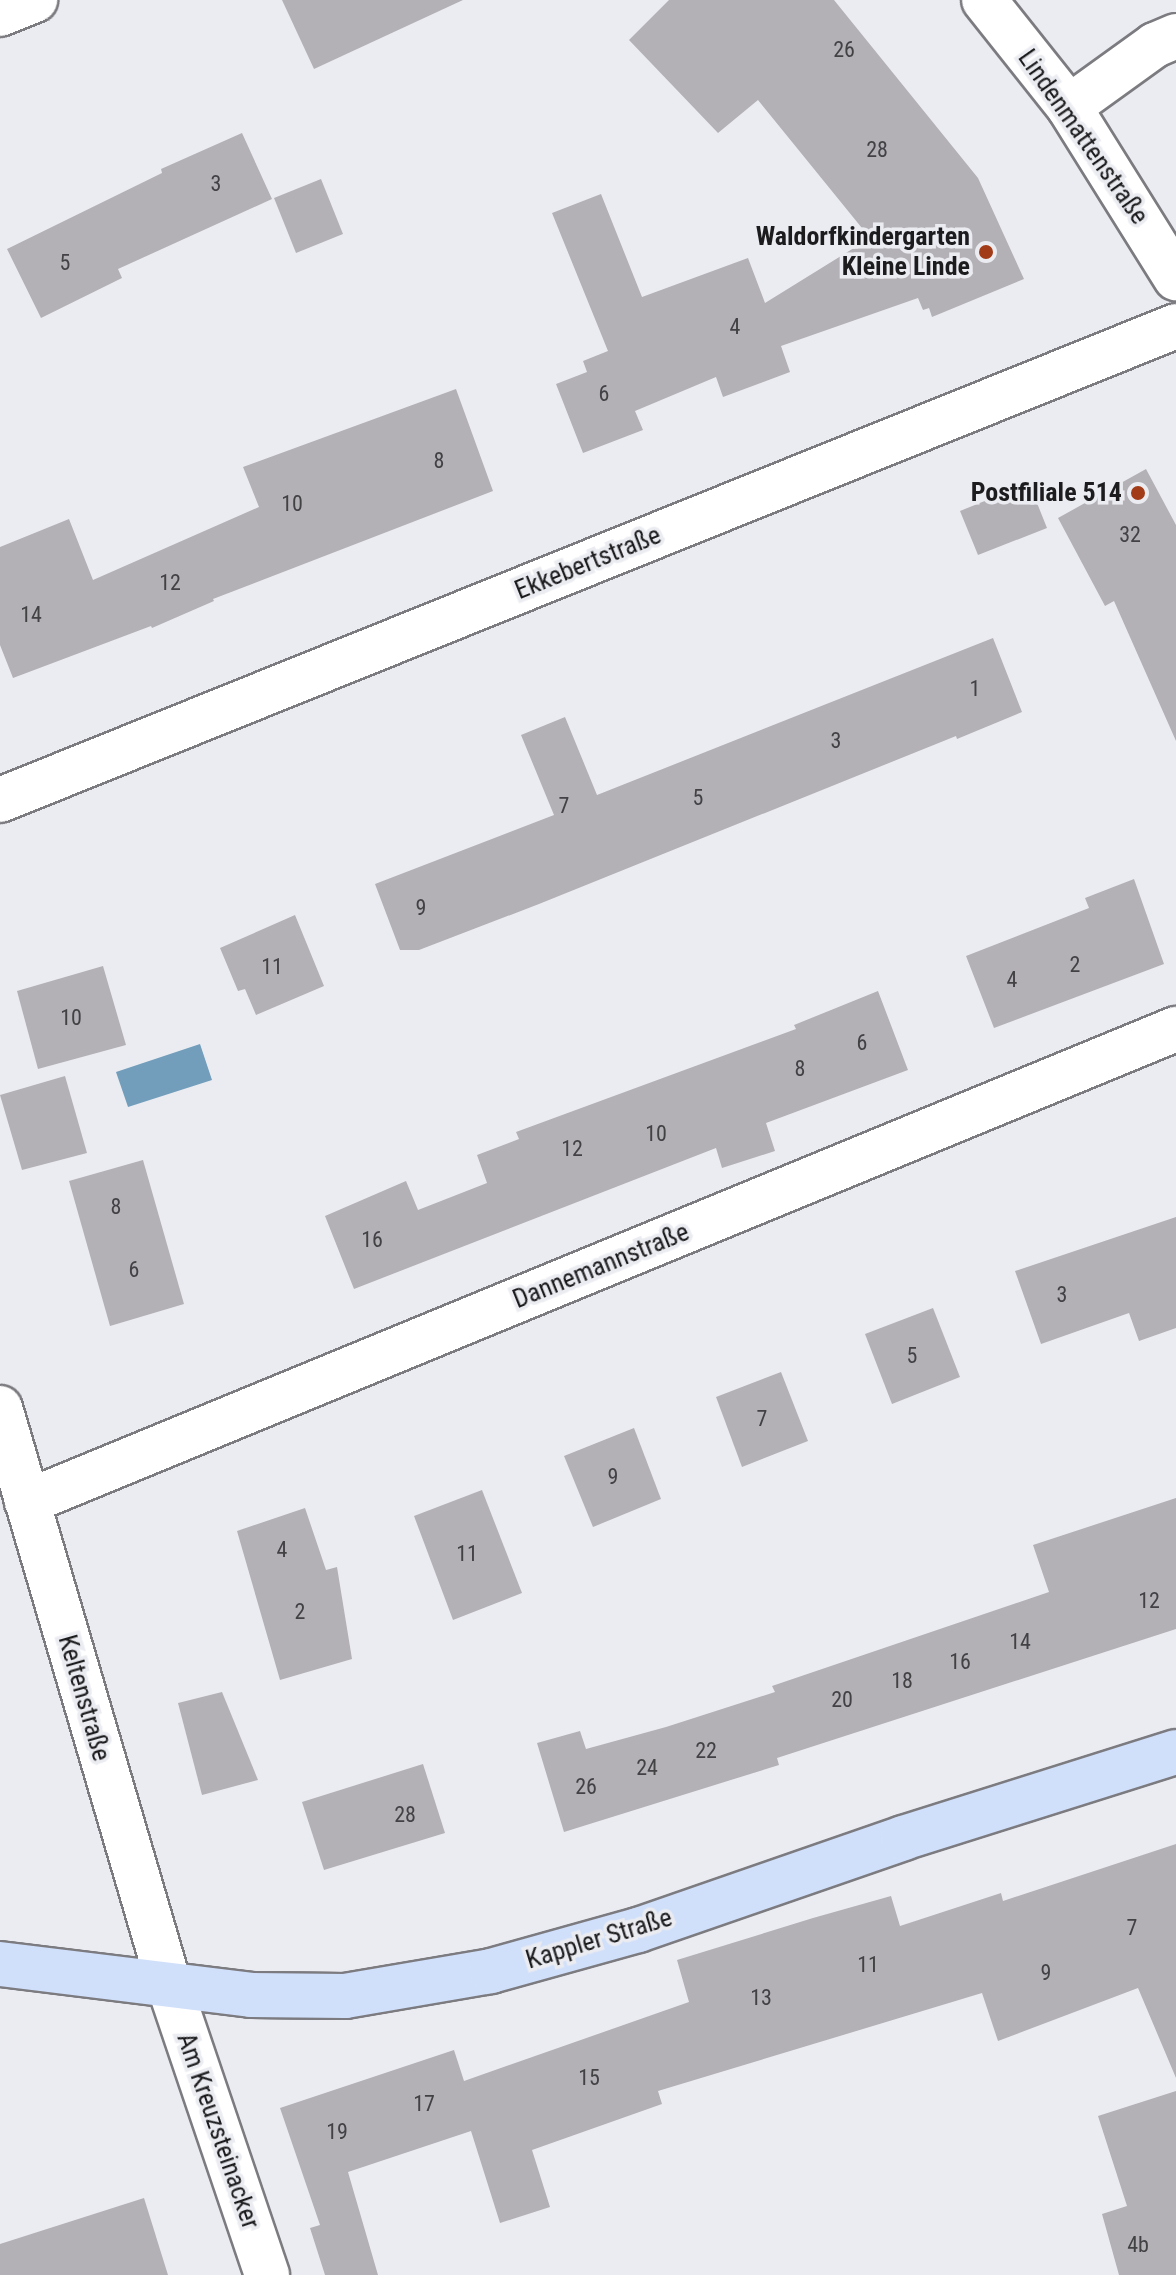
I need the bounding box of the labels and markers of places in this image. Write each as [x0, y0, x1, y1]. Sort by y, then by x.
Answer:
place label: Waldorfkindergarten Kleine Linde [756, 221, 970, 282]
marker: Waldorfkindergarten Kleine Linde [977, 243, 995, 261]
place label: Postfiliale 514 [971, 477, 1122, 509]
marker: Postfiliale 514 [1129, 484, 1147, 502]

